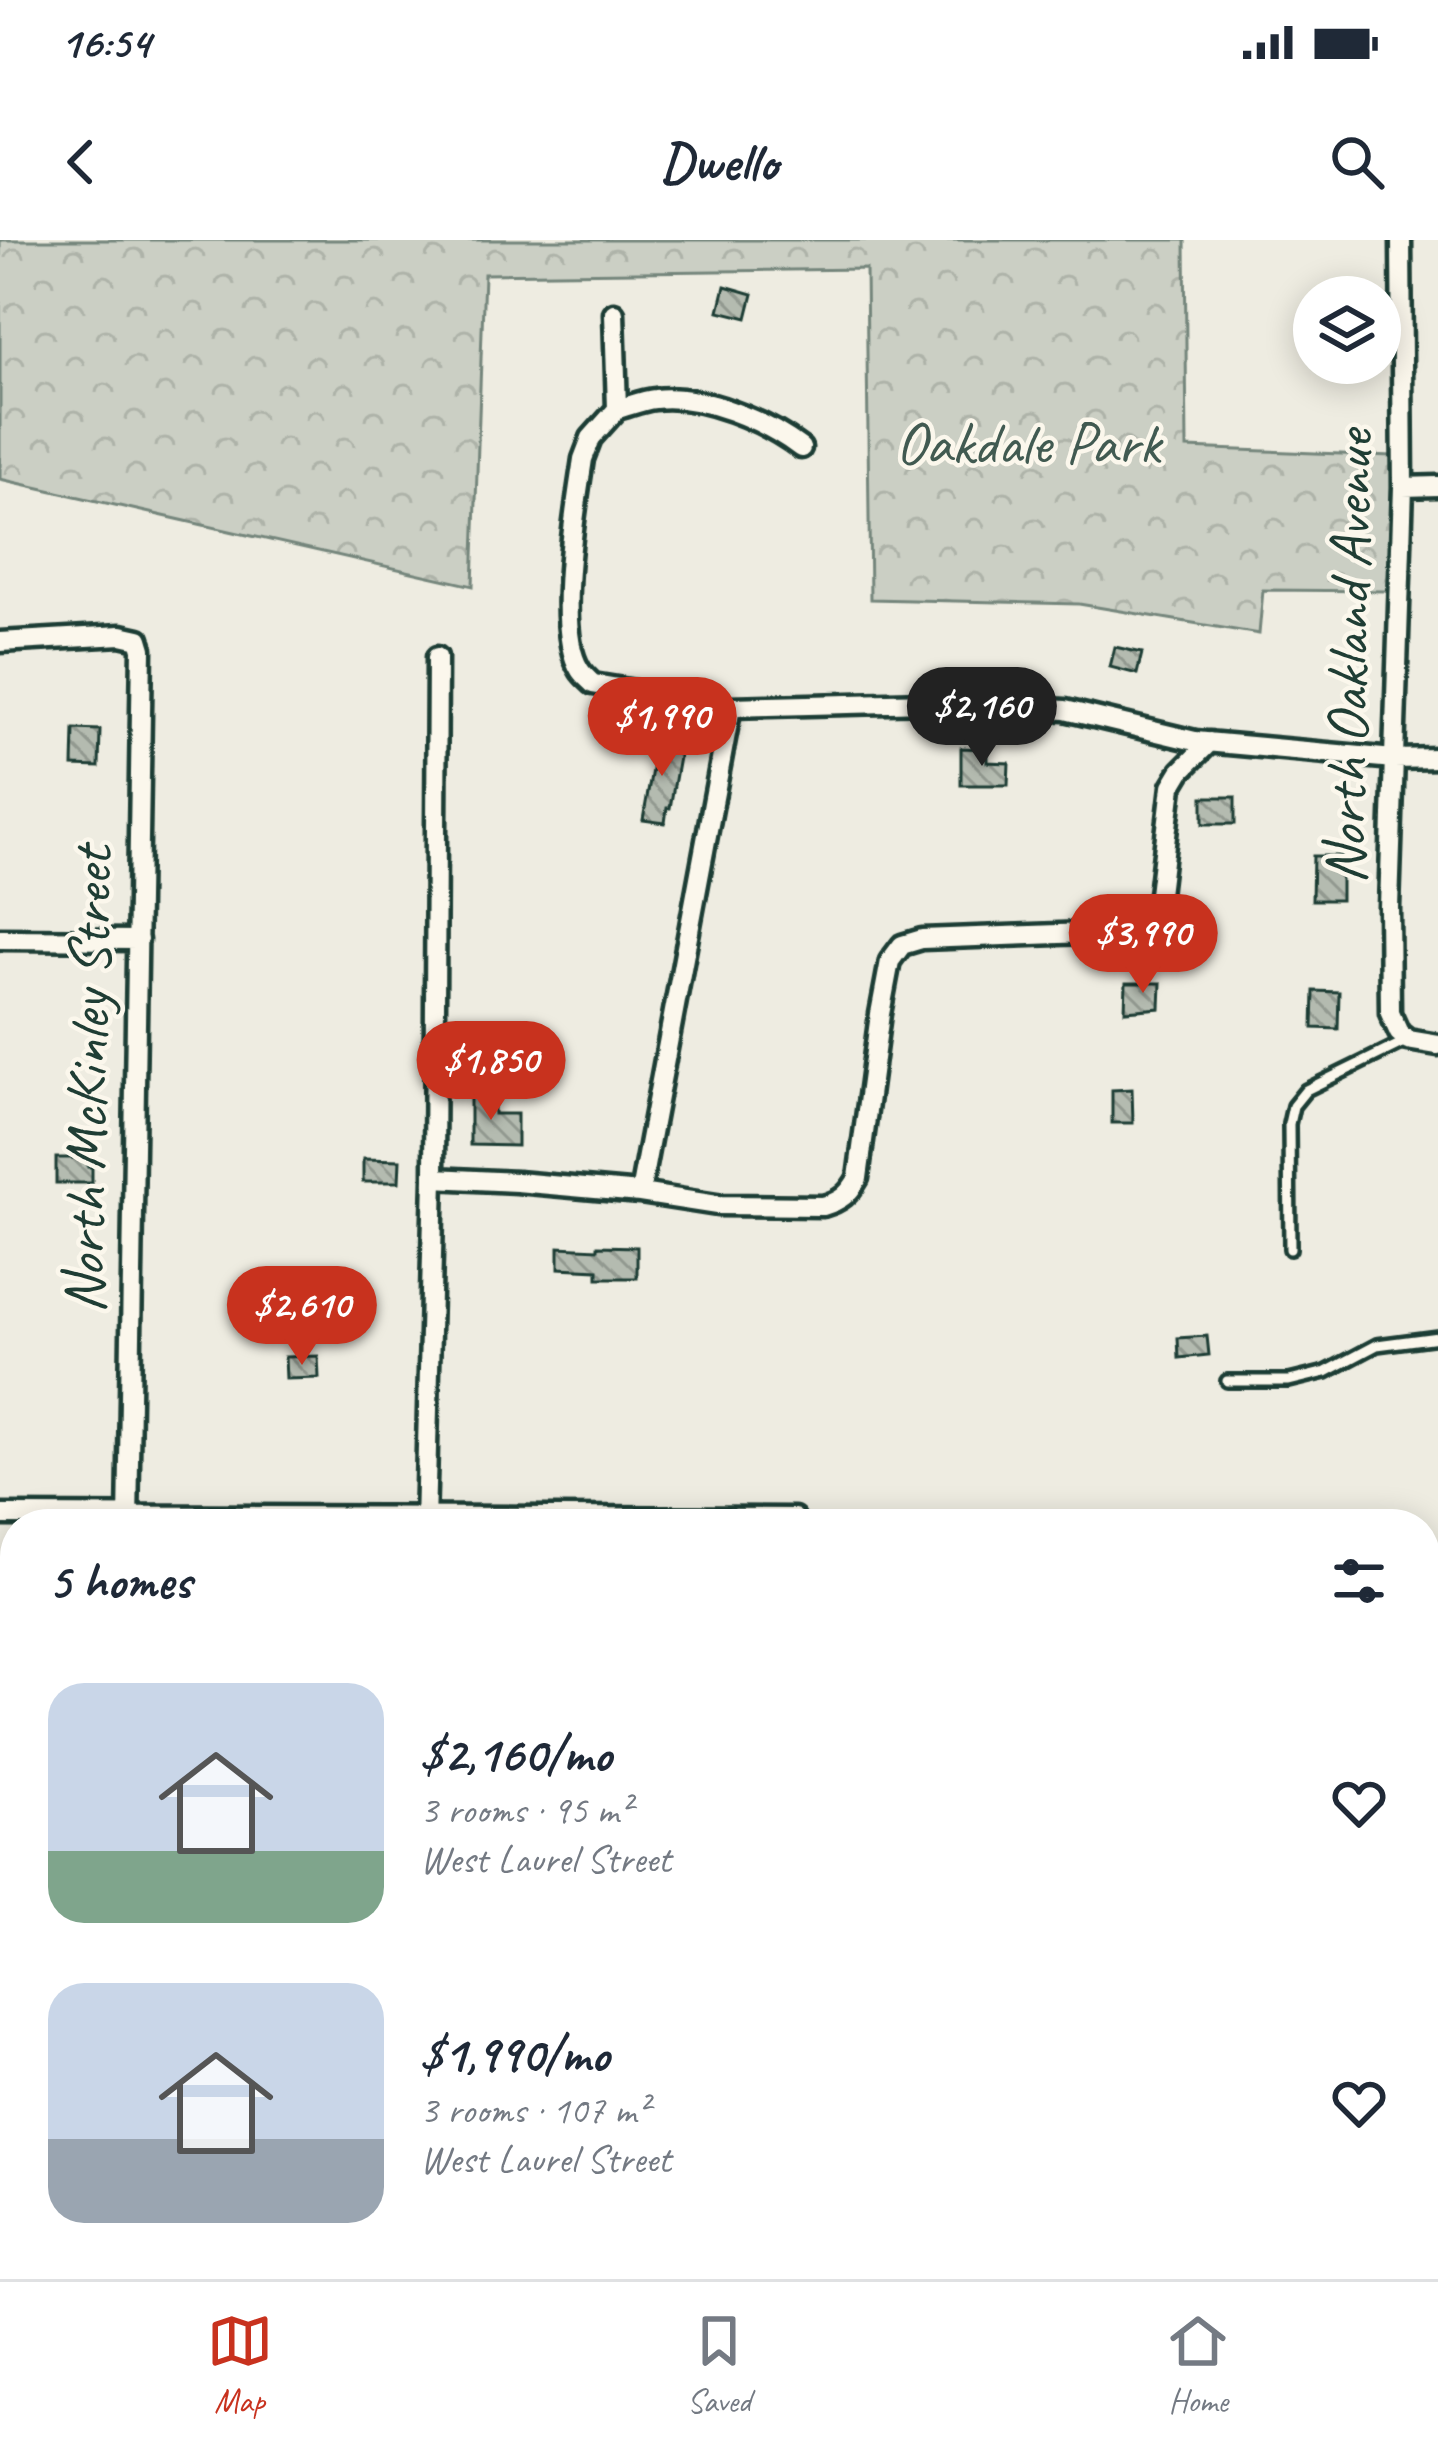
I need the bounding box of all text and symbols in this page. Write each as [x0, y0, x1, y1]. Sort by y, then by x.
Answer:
text: 16:54 [60, 14, 150, 71]
text: Dwello [660, 128, 778, 196]
icon: back [48, 129, 114, 195]
icon: search [1324, 129, 1390, 195]
map controls [1293, 276, 1401, 384]
button: layers [1293, 276, 1401, 384]
park label: Oakdale Park [896, 405, 1165, 481]
street label: North Oakland Avenue [1306, 426, 1390, 885]
pin: $2,160 [884, 667, 1080, 769]
pin: $1,990 [564, 677, 760, 779]
text: $2,160 [934, 681, 1030, 730]
text: $1,990 [615, 691, 709, 740]
street label: North McKinley Street [45, 841, 129, 1314]
pin: $3,990 [1045, 894, 1241, 996]
text: $3,990 [1096, 908, 1190, 957]
pin: $1,850 [393, 1021, 589, 1123]
text: $1,850 [444, 1035, 538, 1084]
pin: $2,610 [204, 1266, 400, 1368]
text: $2,610 [254, 1280, 350, 1329]
icon: filters [1326, 1548, 1392, 1614]
text: 5 homes [48, 1549, 191, 1613]
text: $2,160/mo [420, 1722, 611, 1786]
icon: home [144, 1731, 288, 1875]
icon: heart [1326, 1770, 1392, 1836]
text: 3 rooms · 95 m² [420, 1786, 631, 1835]
text: West Laurel Street [420, 1835, 671, 1884]
text: $1,990/mo [420, 2022, 609, 2086]
icon: home [144, 2031, 288, 2175]
icon: heart [1326, 2070, 1392, 2136]
text: 3 rooms · 107 m² [420, 2086, 648, 2135]
text: West Laurel Street [420, 2135, 671, 2184]
tab: Map [207, 2308, 273, 2422]
tab: Saved [686, 2308, 752, 2422]
tab: Home [1165, 2308, 1231, 2422]

